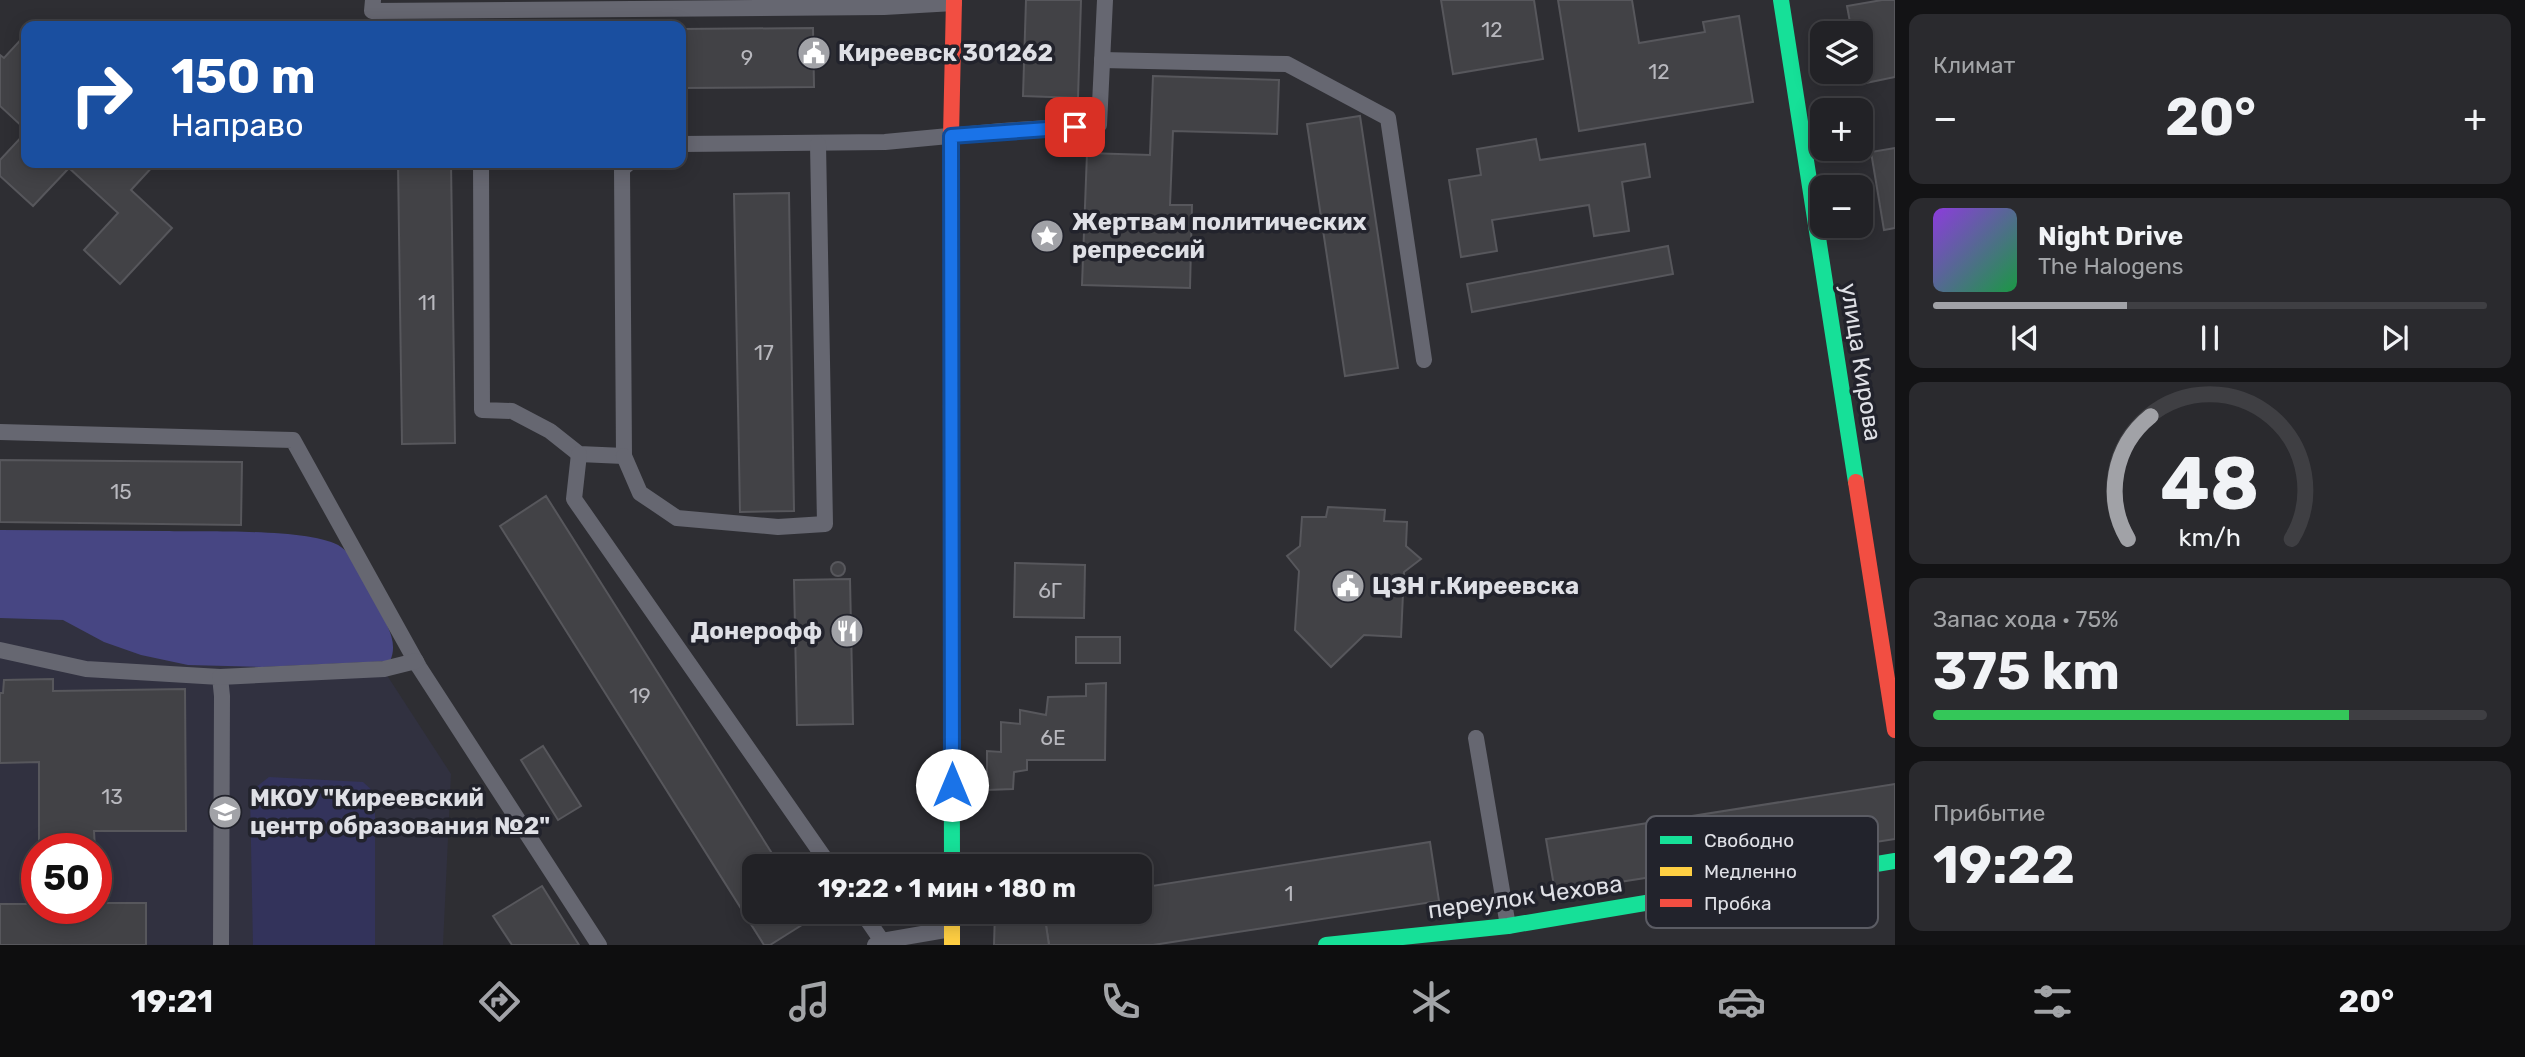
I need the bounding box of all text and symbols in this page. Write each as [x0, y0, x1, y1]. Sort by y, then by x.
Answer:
house number: 12 [1481, 17, 1503, 42]
map controls [1810, 21, 1873, 238]
button: layers [1810, 21, 1873, 84]
public building icon: Киреевск 301262 [795, 34, 833, 72]
place label: Киреевск 301262 [838, 39, 1053, 67]
house number: 9 [741, 45, 753, 70]
text: 150 m [171, 47, 316, 105]
icon: right [56, 49, 147, 140]
text: Климат [1933, 51, 2015, 79]
house number: 12 [1648, 59, 1670, 84]
text: 20° [2165, 86, 2256, 148]
text: − [1933, 95, 1958, 141]
text: + [2463, 95, 2487, 141]
pin [1045, 97, 1105, 157]
button: + [1810, 98, 1873, 161]
text: Направо [171, 106, 304, 144]
icon: arrive [1056, 108, 1094, 146]
button: − [1810, 175, 1873, 238]
place label: Жертвам политических репрессий [1072, 208, 1367, 264]
place icon: Жертвам политических репрессий [1028, 217, 1066, 255]
text: Night Drive [2038, 221, 2183, 252]
text: The Halogens [2038, 252, 2184, 280]
street label: улица Кирова [1835, 281, 1887, 443]
house number: 11 [418, 290, 436, 315]
icon: previous [2006, 319, 2044, 357]
icon: pause [2191, 319, 2229, 357]
icon: next [2376, 319, 2414, 357]
house number: 17 [754, 340, 774, 365]
text: 48 [2160, 441, 2260, 527]
house number: 15 [110, 479, 132, 504]
text: km/h [2179, 522, 2241, 551]
public building icon: ЦЗН г.Киреевска [1329, 567, 1367, 605]
place label: ЦЗН г.Киреевска [1372, 572, 1579, 600]
house number: 6Г [1038, 578, 1062, 603]
text: Запас хода · 75% [1933, 605, 2119, 633]
restaurant icon: Донерофф [828, 612, 866, 650]
place label: Донерофф [690, 617, 822, 645]
text: 375 km [1933, 640, 2120, 702]
house number: 19 [629, 683, 651, 708]
house number: 6Е [1040, 725, 1066, 750]
position arrow [915, 748, 989, 822]
house number: 13 [101, 784, 123, 809]
place label: МКОУ "Киреевский центр образования №2" [250, 784, 550, 840]
school or university icon: МКОУ "Киреевский центр образования №2" [206, 793, 244, 831]
text: Прибытие [1933, 799, 2045, 827]
legend [1646, 816, 1878, 928]
text: Свободно [1704, 829, 1794, 852]
speed limit sign: 50 [21, 833, 112, 924]
text: 19:22 [1933, 834, 2075, 896]
text: Медленно [1704, 860, 1797, 883]
street label: переулок Чехова [1426, 869, 1624, 925]
text: 19:22 · 1 мин · 180 m [818, 873, 1076, 904]
house number: 1 [1285, 881, 1294, 906]
text: Пробка [1704, 892, 1772, 915]
icon: directions [475, 977, 524, 1026]
icon: music [785, 977, 834, 1026]
icon: phone [1096, 977, 1145, 1026]
icon: climate [1407, 977, 1456, 1026]
icon: car [1717, 977, 1766, 1026]
icon: filters [2028, 977, 2077, 1026]
text: 19:21 [131, 982, 213, 1020]
text: 20° [2338, 982, 2394, 1020]

